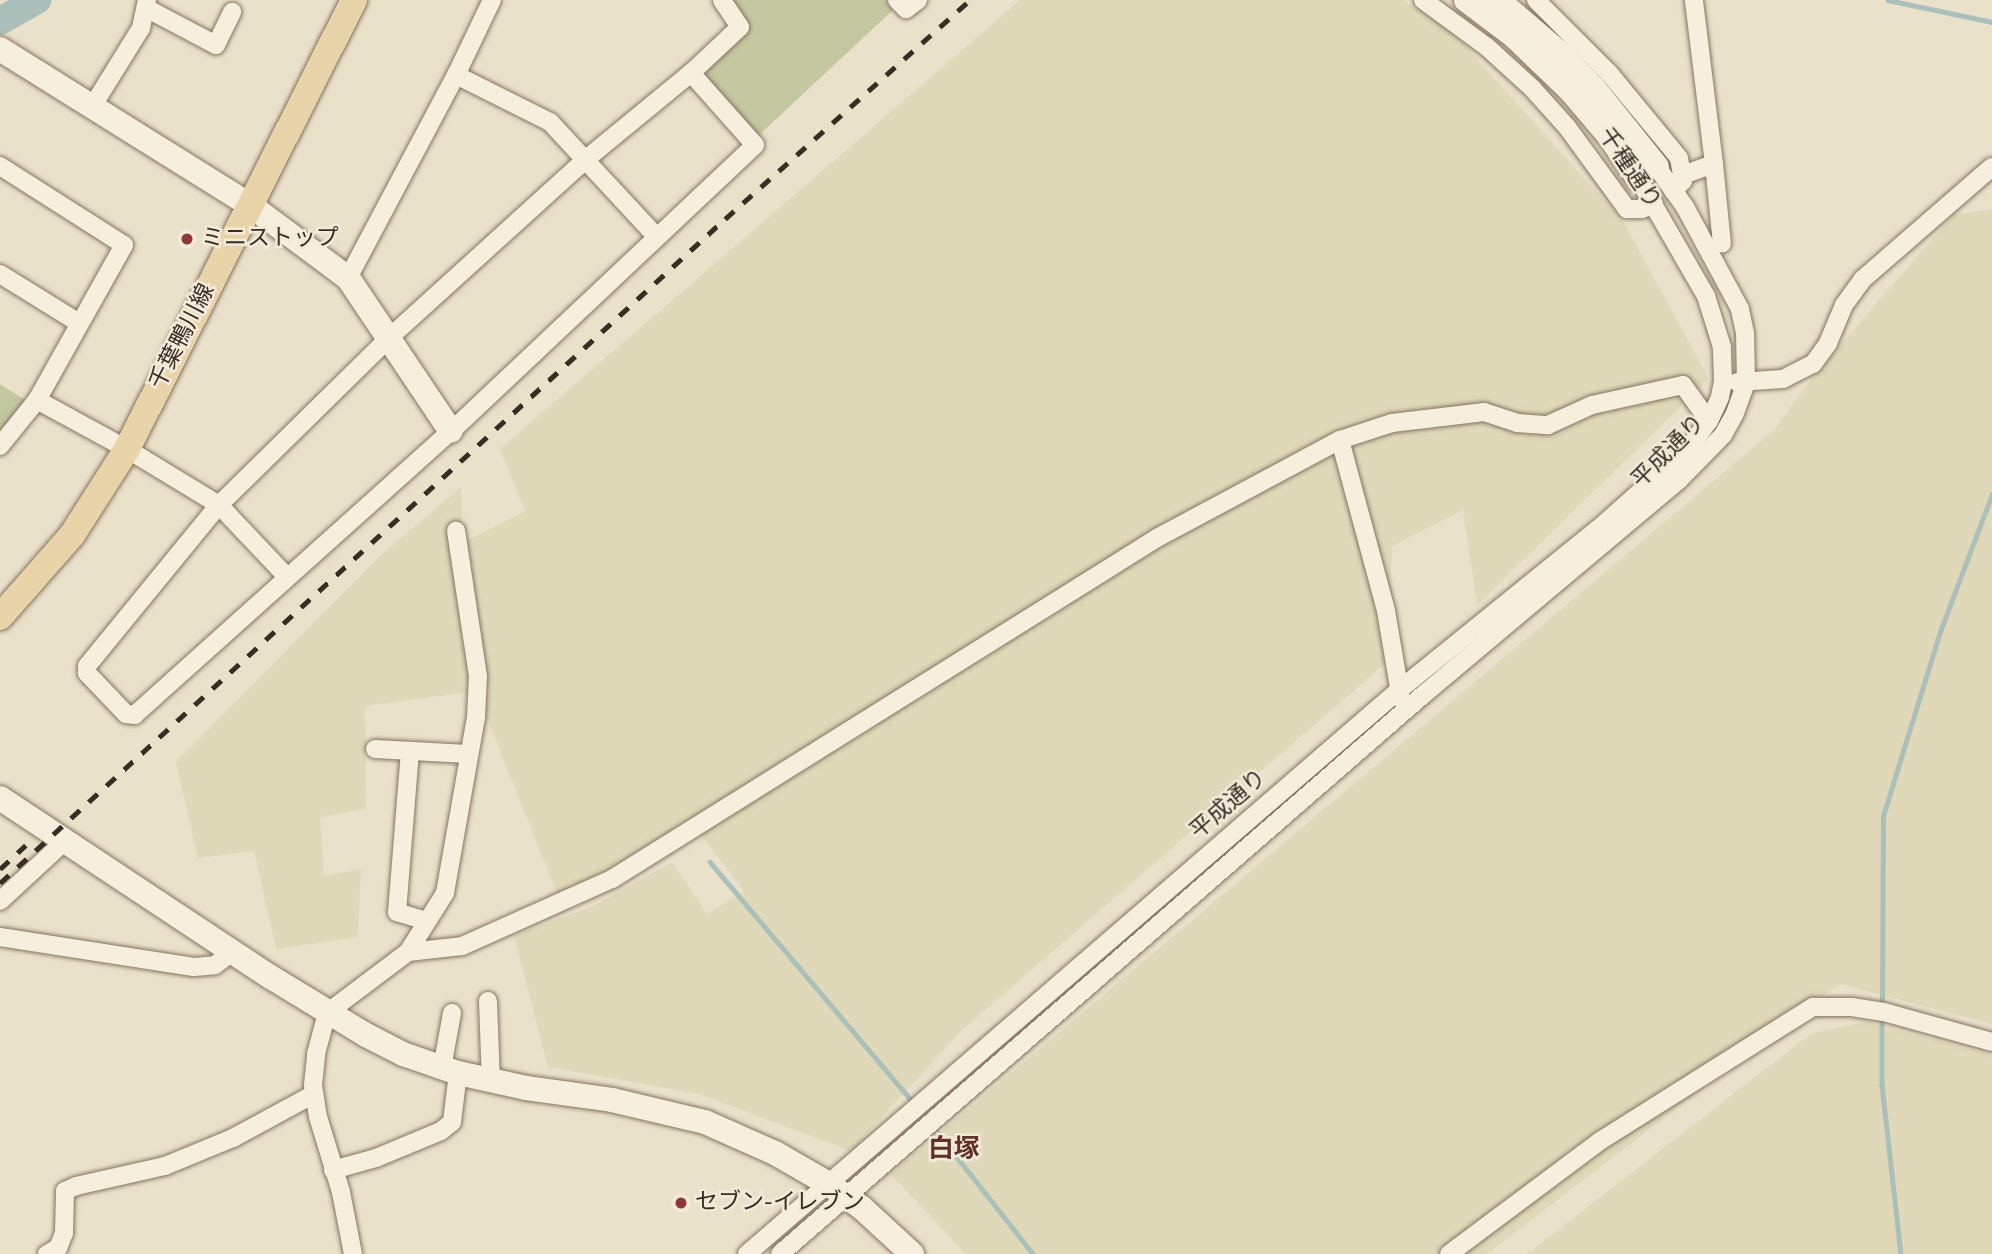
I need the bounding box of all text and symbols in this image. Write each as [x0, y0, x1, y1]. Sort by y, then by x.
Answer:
street label: 千種通り [1592, 123, 1666, 215]
place label: ミニストップ [201, 225, 339, 253]
marker: ミニストップ [179, 231, 195, 247]
street label: 千葉鴨川線 [145, 280, 221, 394]
street label: 平成通り [1627, 410, 1711, 494]
street label: 平成通り [1185, 764, 1273, 846]
district label: 白塚 [928, 1134, 980, 1166]
place label: セブン-イレブン [695, 1189, 865, 1217]
marker: セブン-イレブン [673, 1195, 689, 1211]

